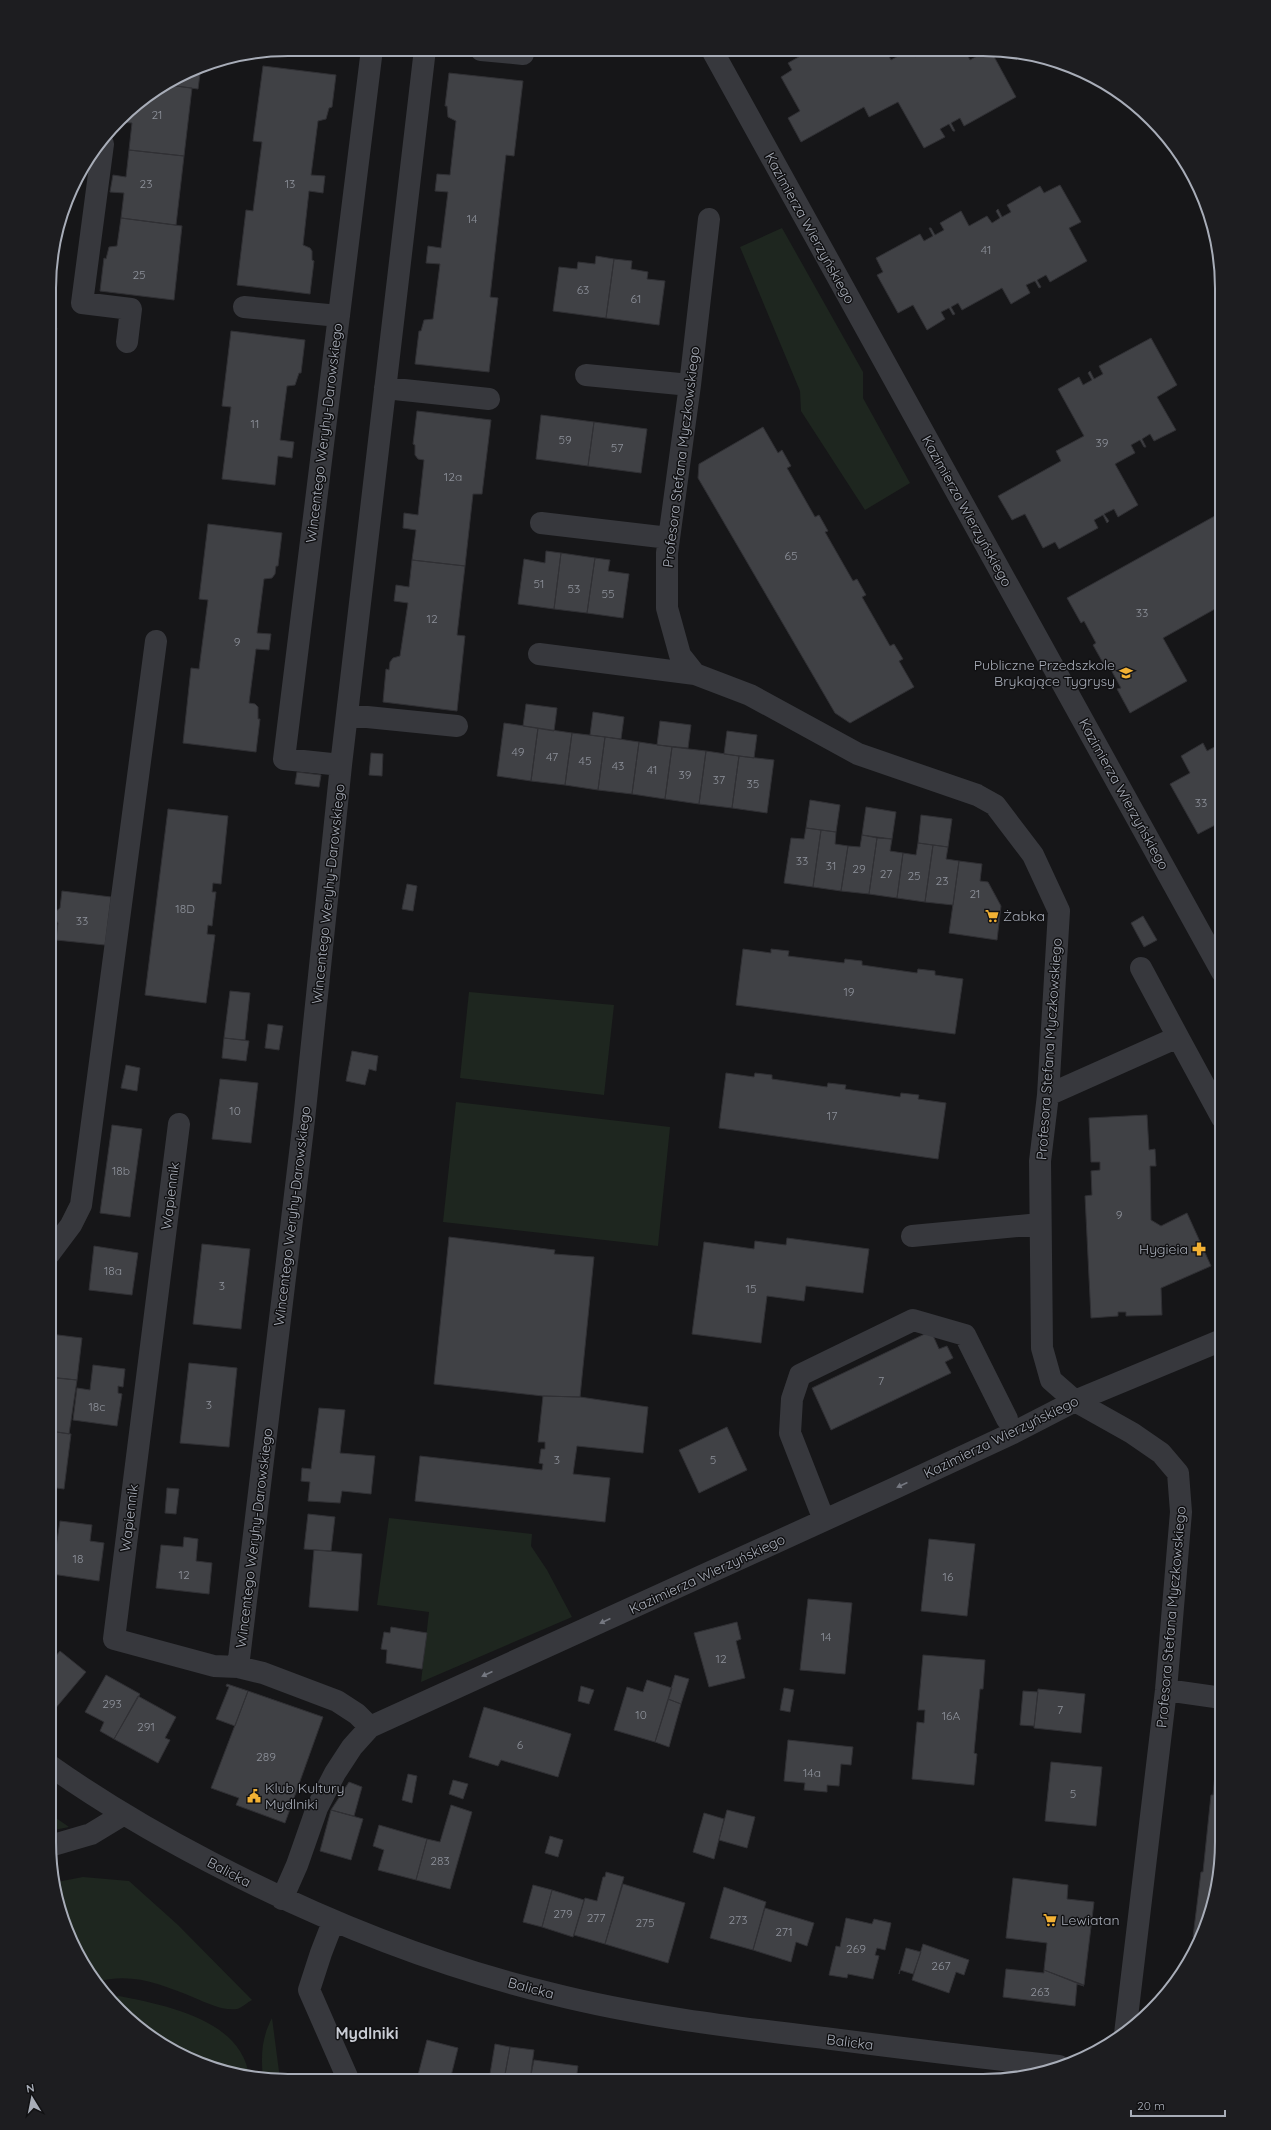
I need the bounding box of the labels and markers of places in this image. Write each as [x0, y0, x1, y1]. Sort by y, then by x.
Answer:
place label: Publiczne Przedszkole Brykające Tygrysy [974, 656, 1115, 690]
school or university icon: Publiczne Przedszkole Brykające Tygrysy [1118, 665, 1134, 681]
place label: Żabka [1003, 907, 1045, 925]
supermarket icon: Żabka [984, 908, 1000, 924]
place label: Hygieia [1139, 1240, 1188, 1258]
pharmacy icon: Hygieia [1191, 1241, 1207, 1257]
place label: Klub Kultury Mydlniki [265, 1779, 344, 1813]
public building icon: Klub Kultury Mydlniki [246, 1788, 262, 1804]
place label: Lewiatan [1061, 1911, 1120, 1929]
supermarket icon: Lewiatan [1042, 1912, 1058, 1928]

